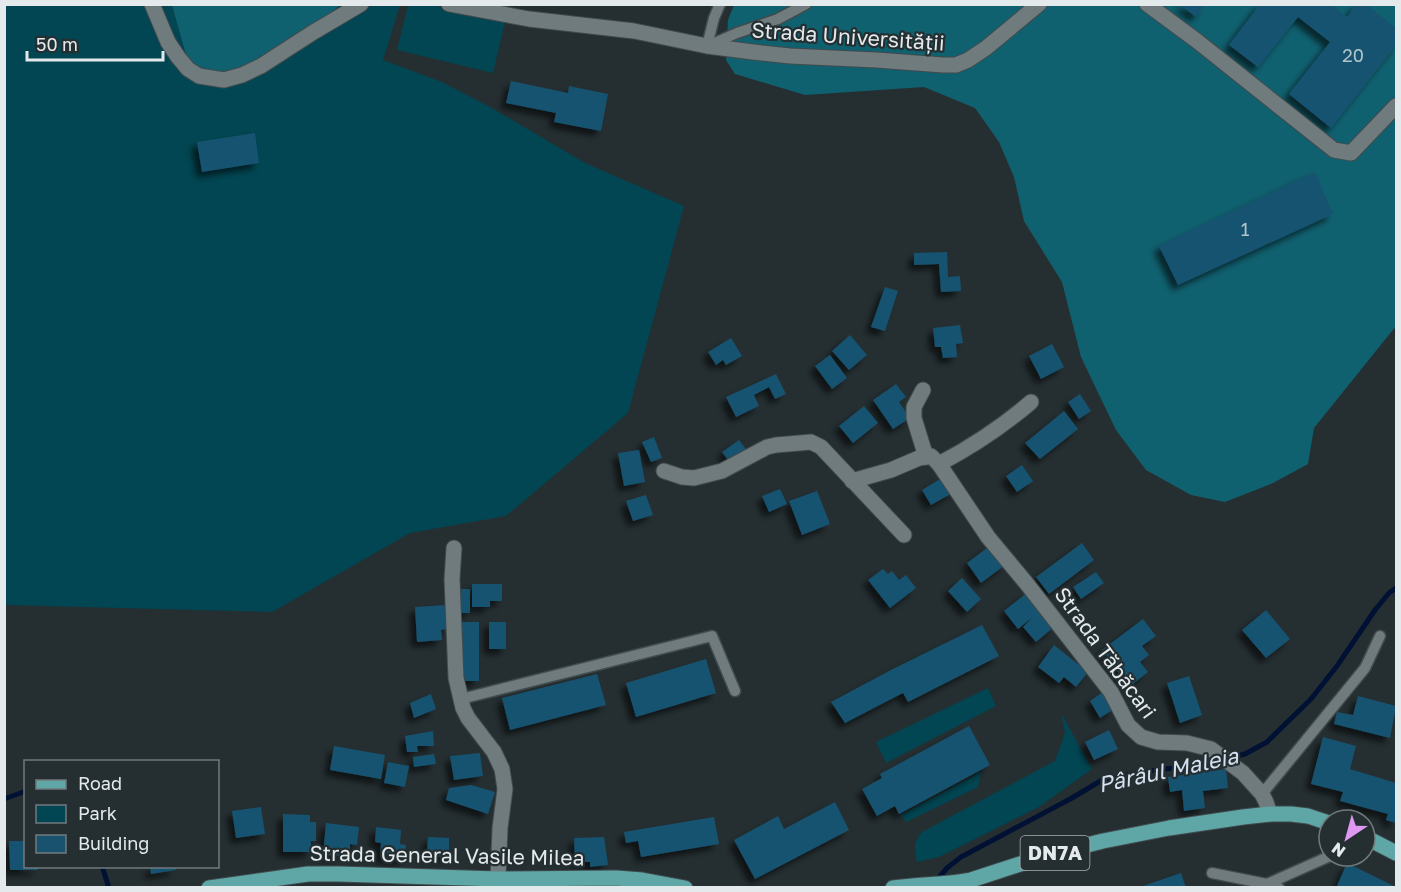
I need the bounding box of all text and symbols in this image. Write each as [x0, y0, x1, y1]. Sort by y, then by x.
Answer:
street label: Strada Universității [751, 16, 946, 56]
scale bar [27, 24, 164, 62]
text: 50 m [36, 33, 78, 55]
house number: 20 [1342, 44, 1364, 66]
house number: 1 [1241, 218, 1250, 240]
street label: Strada Tăbăcari [1049, 582, 1162, 723]
water label: Pârâul Maleia [1095, 741, 1242, 798]
legend [24, 760, 219, 868]
text: Road [78, 772, 122, 794]
text: Park [78, 802, 117, 824]
north arrow [1317, 808, 1377, 868]
text: Building [78, 832, 149, 854]
road number: DN7A [1020, 836, 1090, 870]
text: N [1327, 838, 1349, 862]
street label: Strada General Vasile Milea [309, 840, 585, 870]

